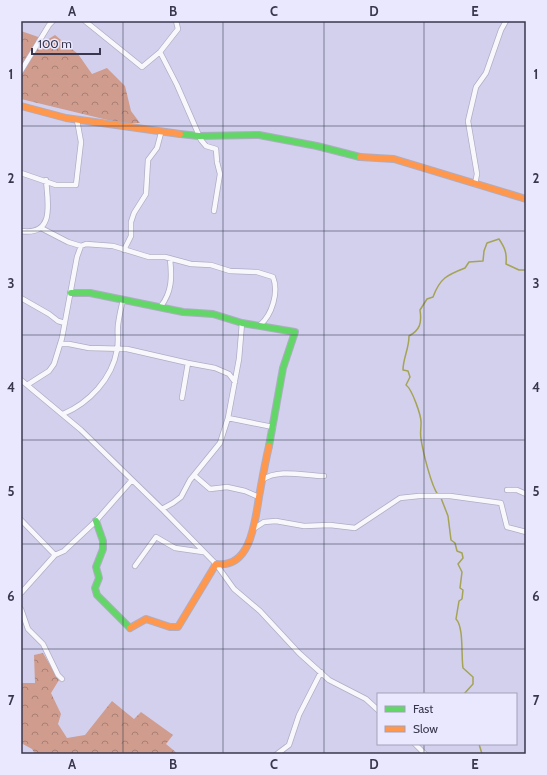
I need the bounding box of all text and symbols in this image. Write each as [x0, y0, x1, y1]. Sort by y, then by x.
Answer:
text: A [68, 3, 77, 19]
text: B [169, 3, 177, 19]
text: C [270, 3, 278, 19]
text: D [369, 3, 379, 19]
text: E [471, 3, 479, 19]
scale bar [32, 30, 100, 56]
text: 100 m [38, 36, 72, 51]
text: 1 [9, 66, 13, 82]
text: 1 [534, 66, 538, 82]
text: 2 [8, 170, 15, 186]
text: 2 [533, 170, 540, 186]
text: 3 [7, 275, 15, 291]
text: 3 [532, 275, 540, 291]
text: 4 [7, 379, 15, 395]
text: 4 [532, 379, 540, 395]
text: 5 [8, 483, 15, 499]
text: 5 [533, 483, 540, 499]
text: 6 [7, 588, 15, 604]
text: 6 [532, 588, 540, 604]
text: 7 [8, 692, 15, 708]
text: 7 [533, 692, 540, 708]
legend [377, 693, 517, 745]
text: Fast [413, 701, 433, 716]
text: Slow [413, 721, 438, 736]
text: A [68, 756, 77, 772]
text: B [169, 756, 177, 772]
text: C [270, 756, 278, 772]
text: D [369, 756, 379, 772]
text: E [471, 756, 479, 772]

